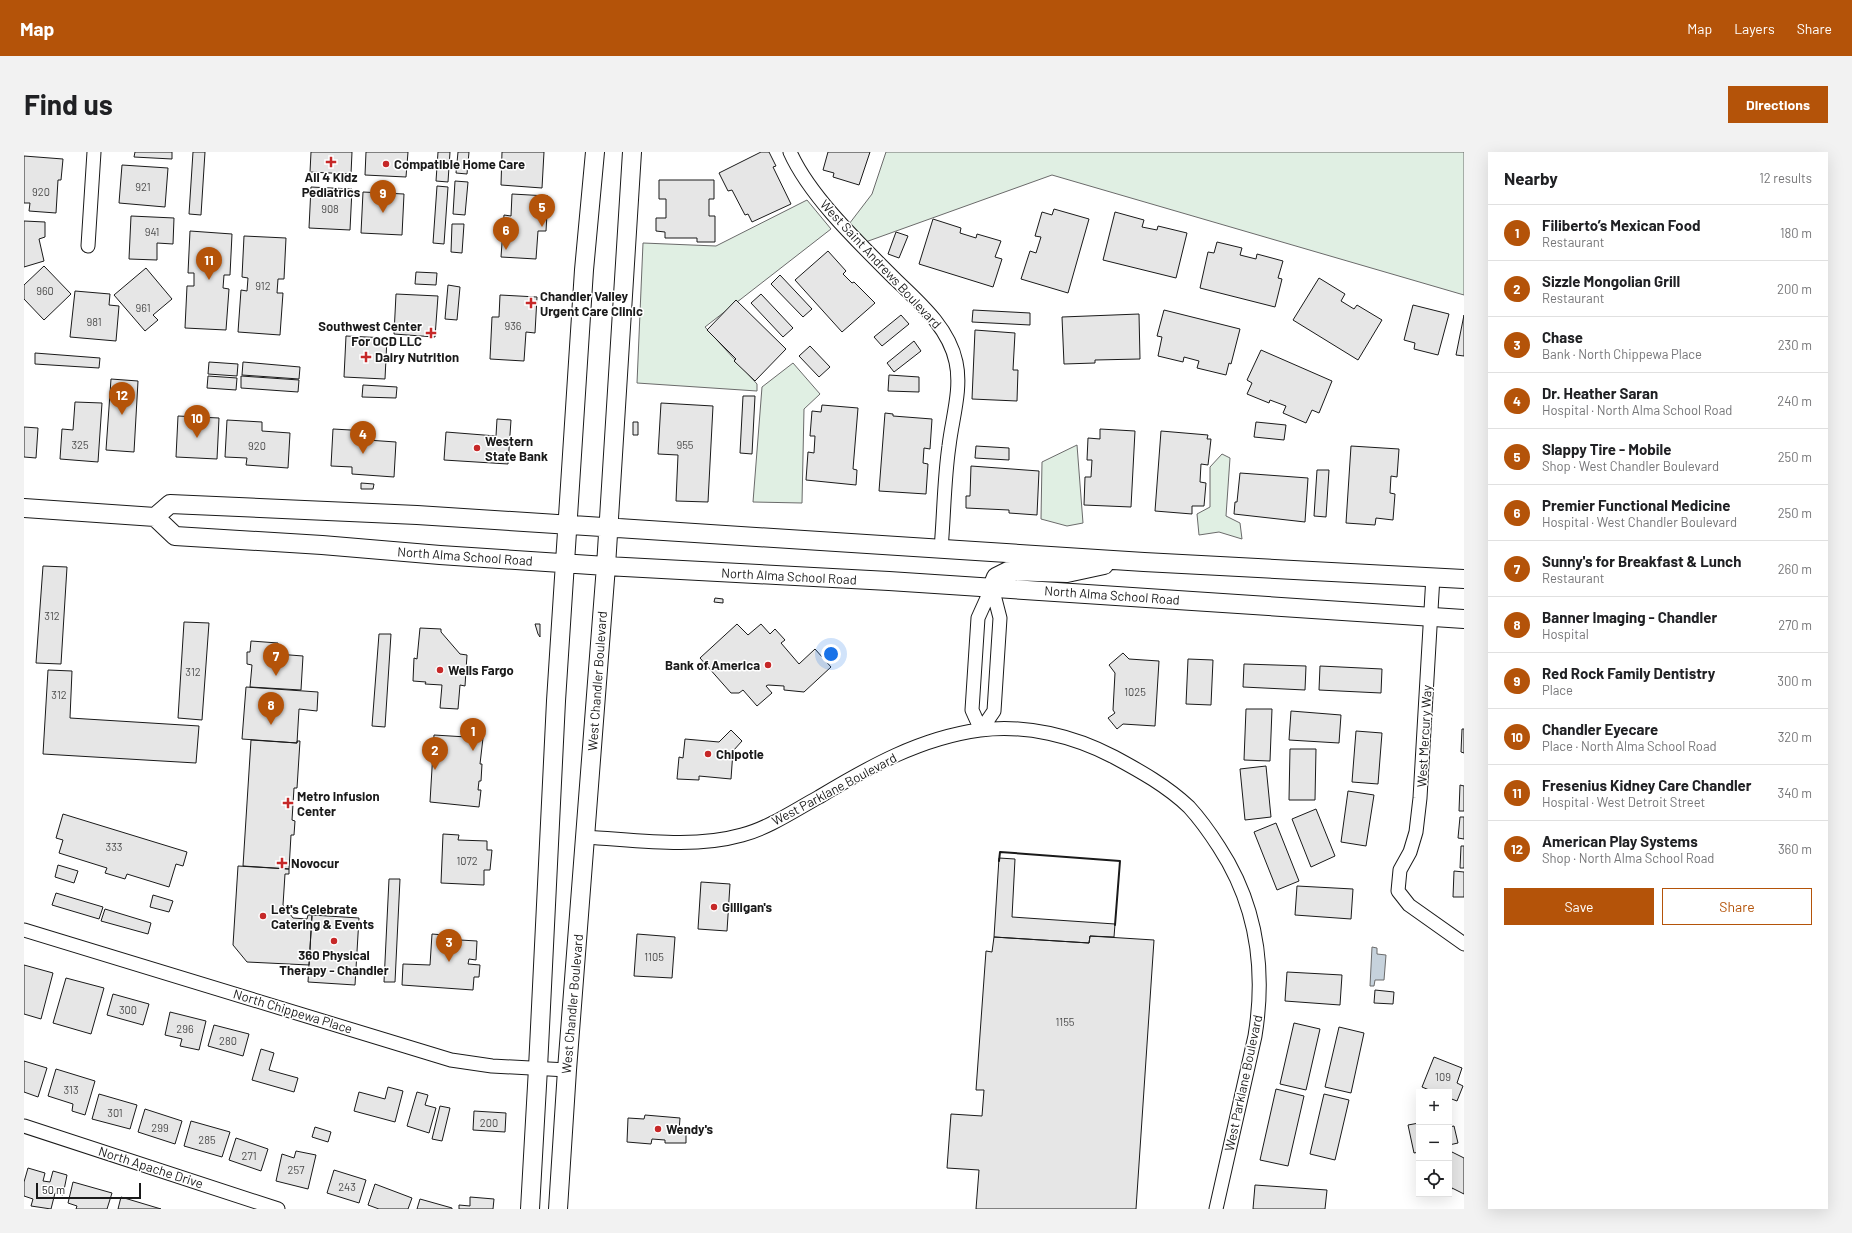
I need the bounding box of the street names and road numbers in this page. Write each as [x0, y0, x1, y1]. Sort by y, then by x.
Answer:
street label: West Saint Andrews Boulevard [817, 196, 945, 332]
street label: North Alma School Road [397, 543, 533, 569]
street label: North Alma School Road [721, 564, 857, 588]
street label: North Alma School Road [1044, 582, 1180, 608]
street label: West Chandler Boulevard [584, 610, 610, 752]
street label: West Mercury Way [1413, 684, 1435, 788]
street label: West Parklane Boulevard [769, 749, 899, 829]
street label: West Chandler Boulevard [558, 933, 586, 1075]
street label: North Chippewa Place [231, 985, 355, 1037]
street label: West Parklane Boulevard [1221, 1013, 1265, 1153]
street label: North Apache Drive [97, 1143, 205, 1191]

